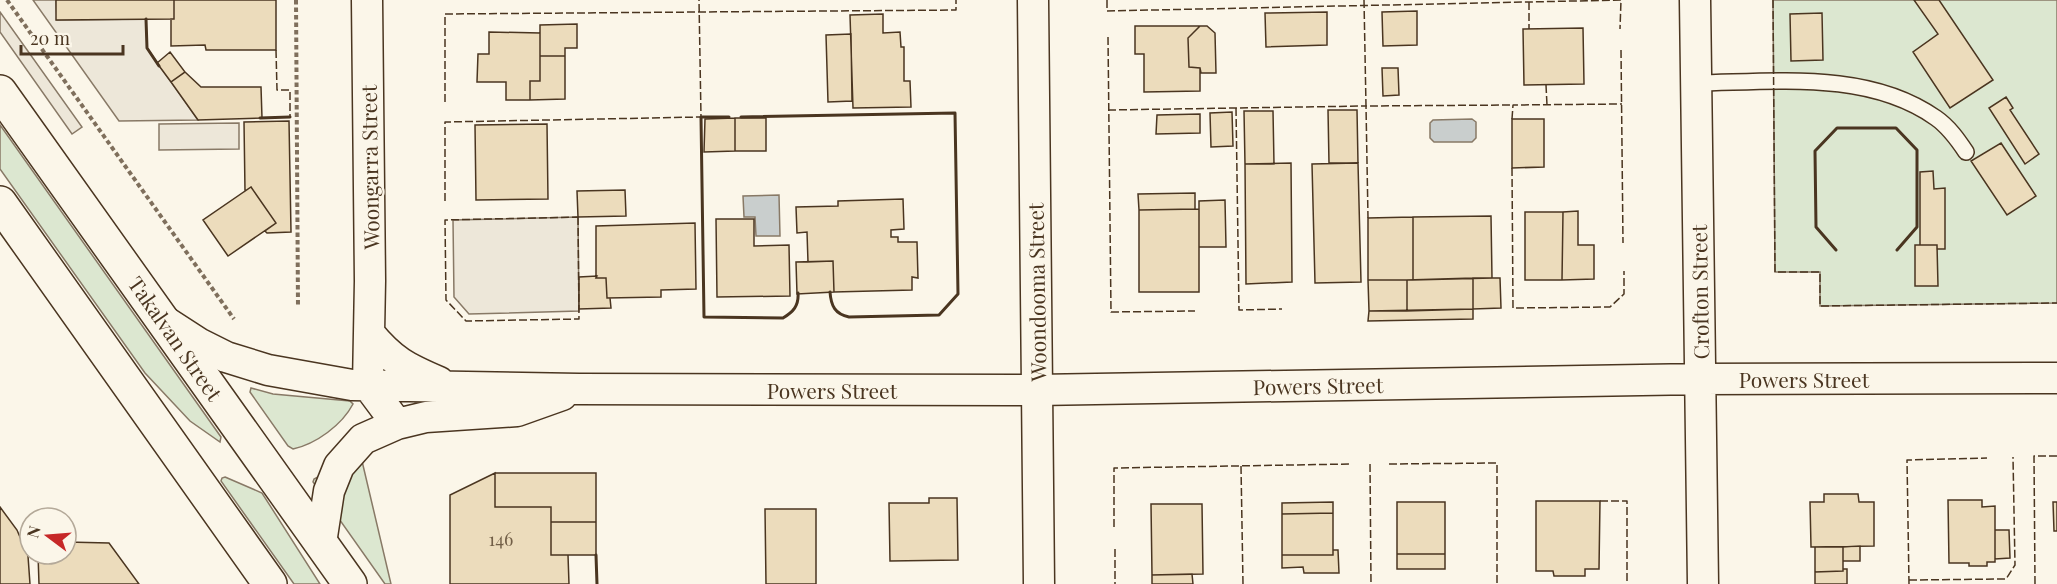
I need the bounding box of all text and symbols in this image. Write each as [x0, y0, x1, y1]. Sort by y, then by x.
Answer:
scale bar [21, 18, 123, 56]
text: 20 m [30, 26, 70, 50]
street label: Woongarra Street [354, 84, 384, 251]
street label: Woondooma Street [1020, 202, 1052, 383]
street label: Crofton Street [1684, 224, 1714, 360]
street label: Takalvan Street [123, 270, 230, 406]
street label: Powers Street [1739, 365, 1870, 393]
street label: Powers Street [1253, 370, 1384, 400]
street label: Powers Street [767, 376, 898, 404]
north arrow [18, 506, 78, 566]
text: N [21, 523, 45, 540]
house number: 146 [489, 527, 513, 551]

